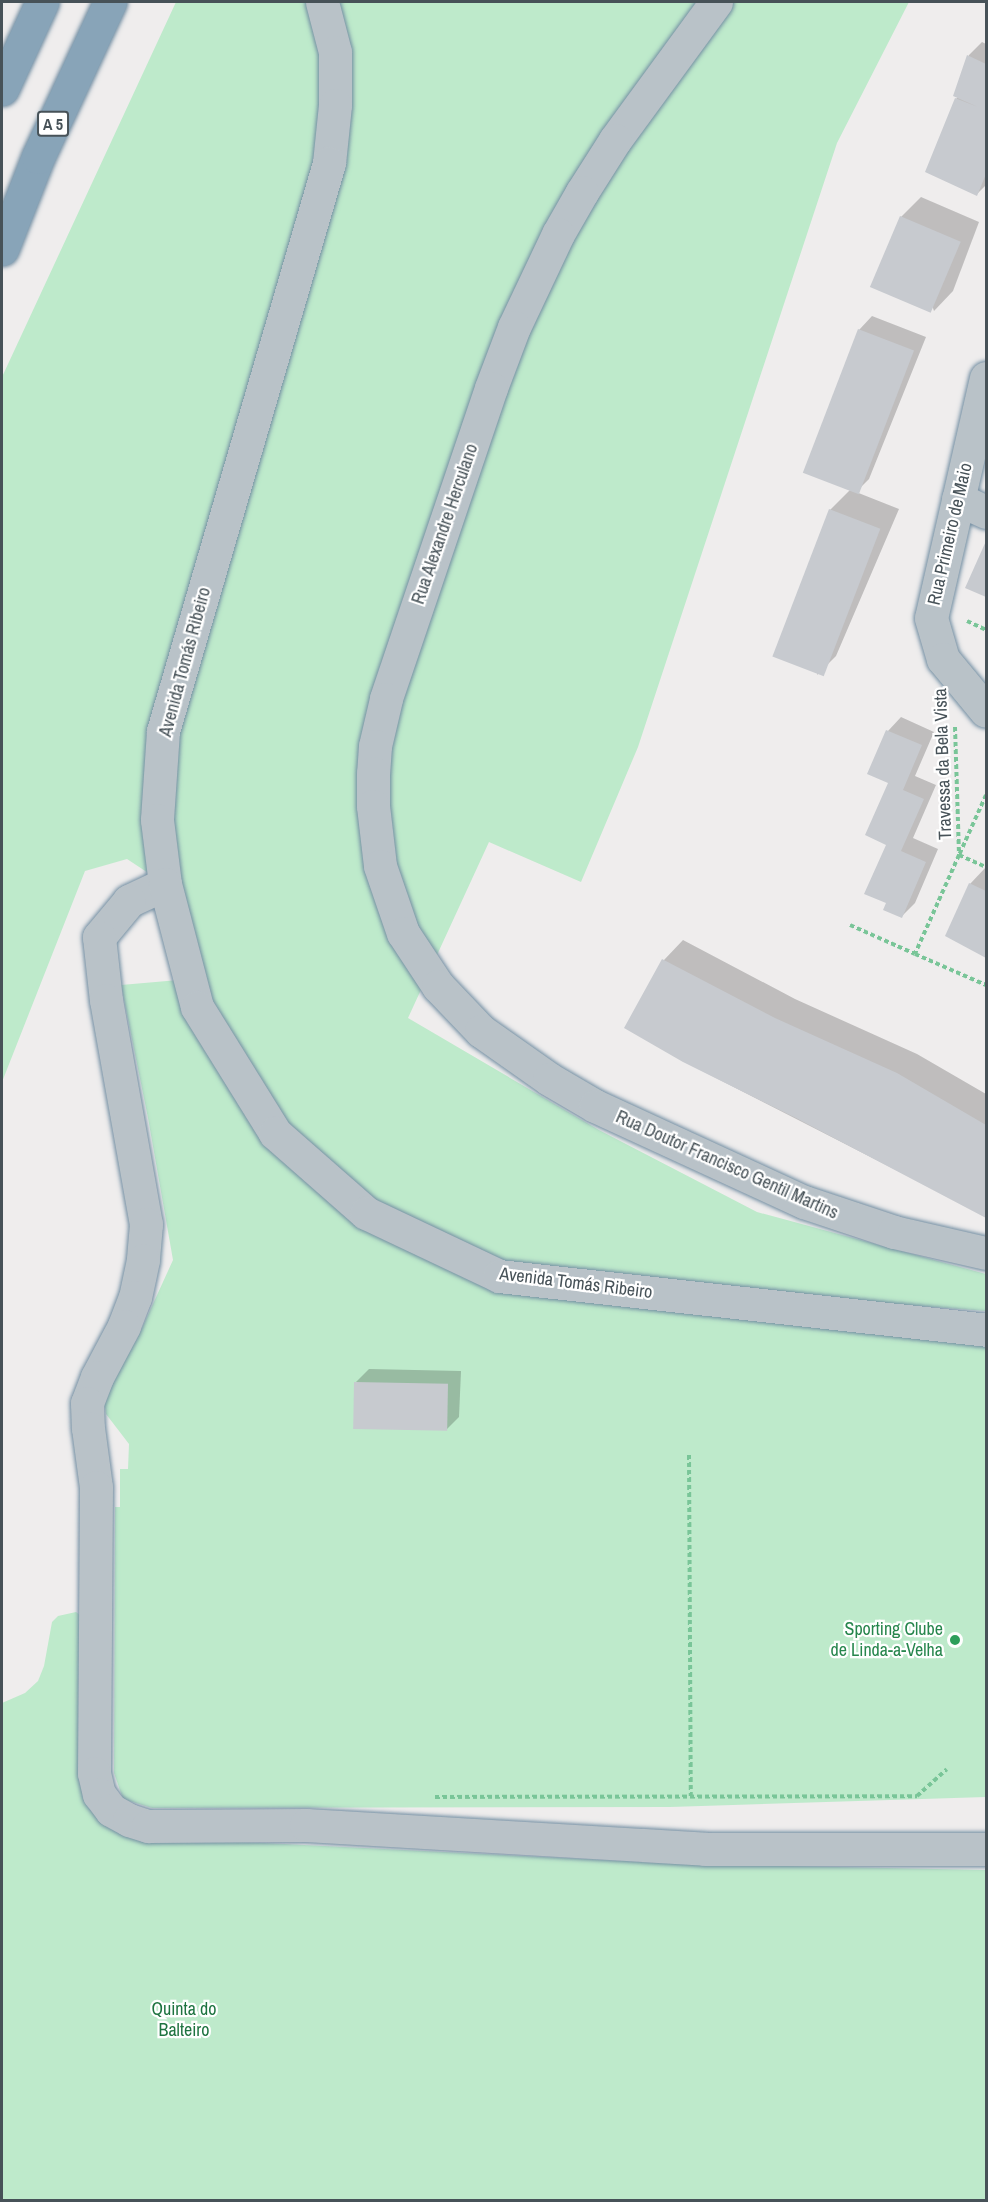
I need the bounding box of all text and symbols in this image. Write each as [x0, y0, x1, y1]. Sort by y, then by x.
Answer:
road number: A 5 [36, 111, 70, 137]
street label: Rua Alexandre Herculano [407, 441, 483, 607]
street label: Rua Primeiro de Maio [923, 461, 977, 607]
street label: Avenida Tomás Ribeiro [155, 585, 215, 739]
street label: Travessa da Bela Vista [930, 688, 956, 840]
street label: Rua Doutor Francisco Gentil Martins [612, 1106, 842, 1224]
street label: Avenida Tomás Ribeiro [498, 1263, 654, 1303]
place label: Sporting Clube de Linda-a-Velha [831, 1619, 943, 1662]
marker: Sporting Clube de Linda-a-Velha [948, 1633, 962, 1647]
park label: Quinta do Balteiro [152, 1999, 216, 2042]

